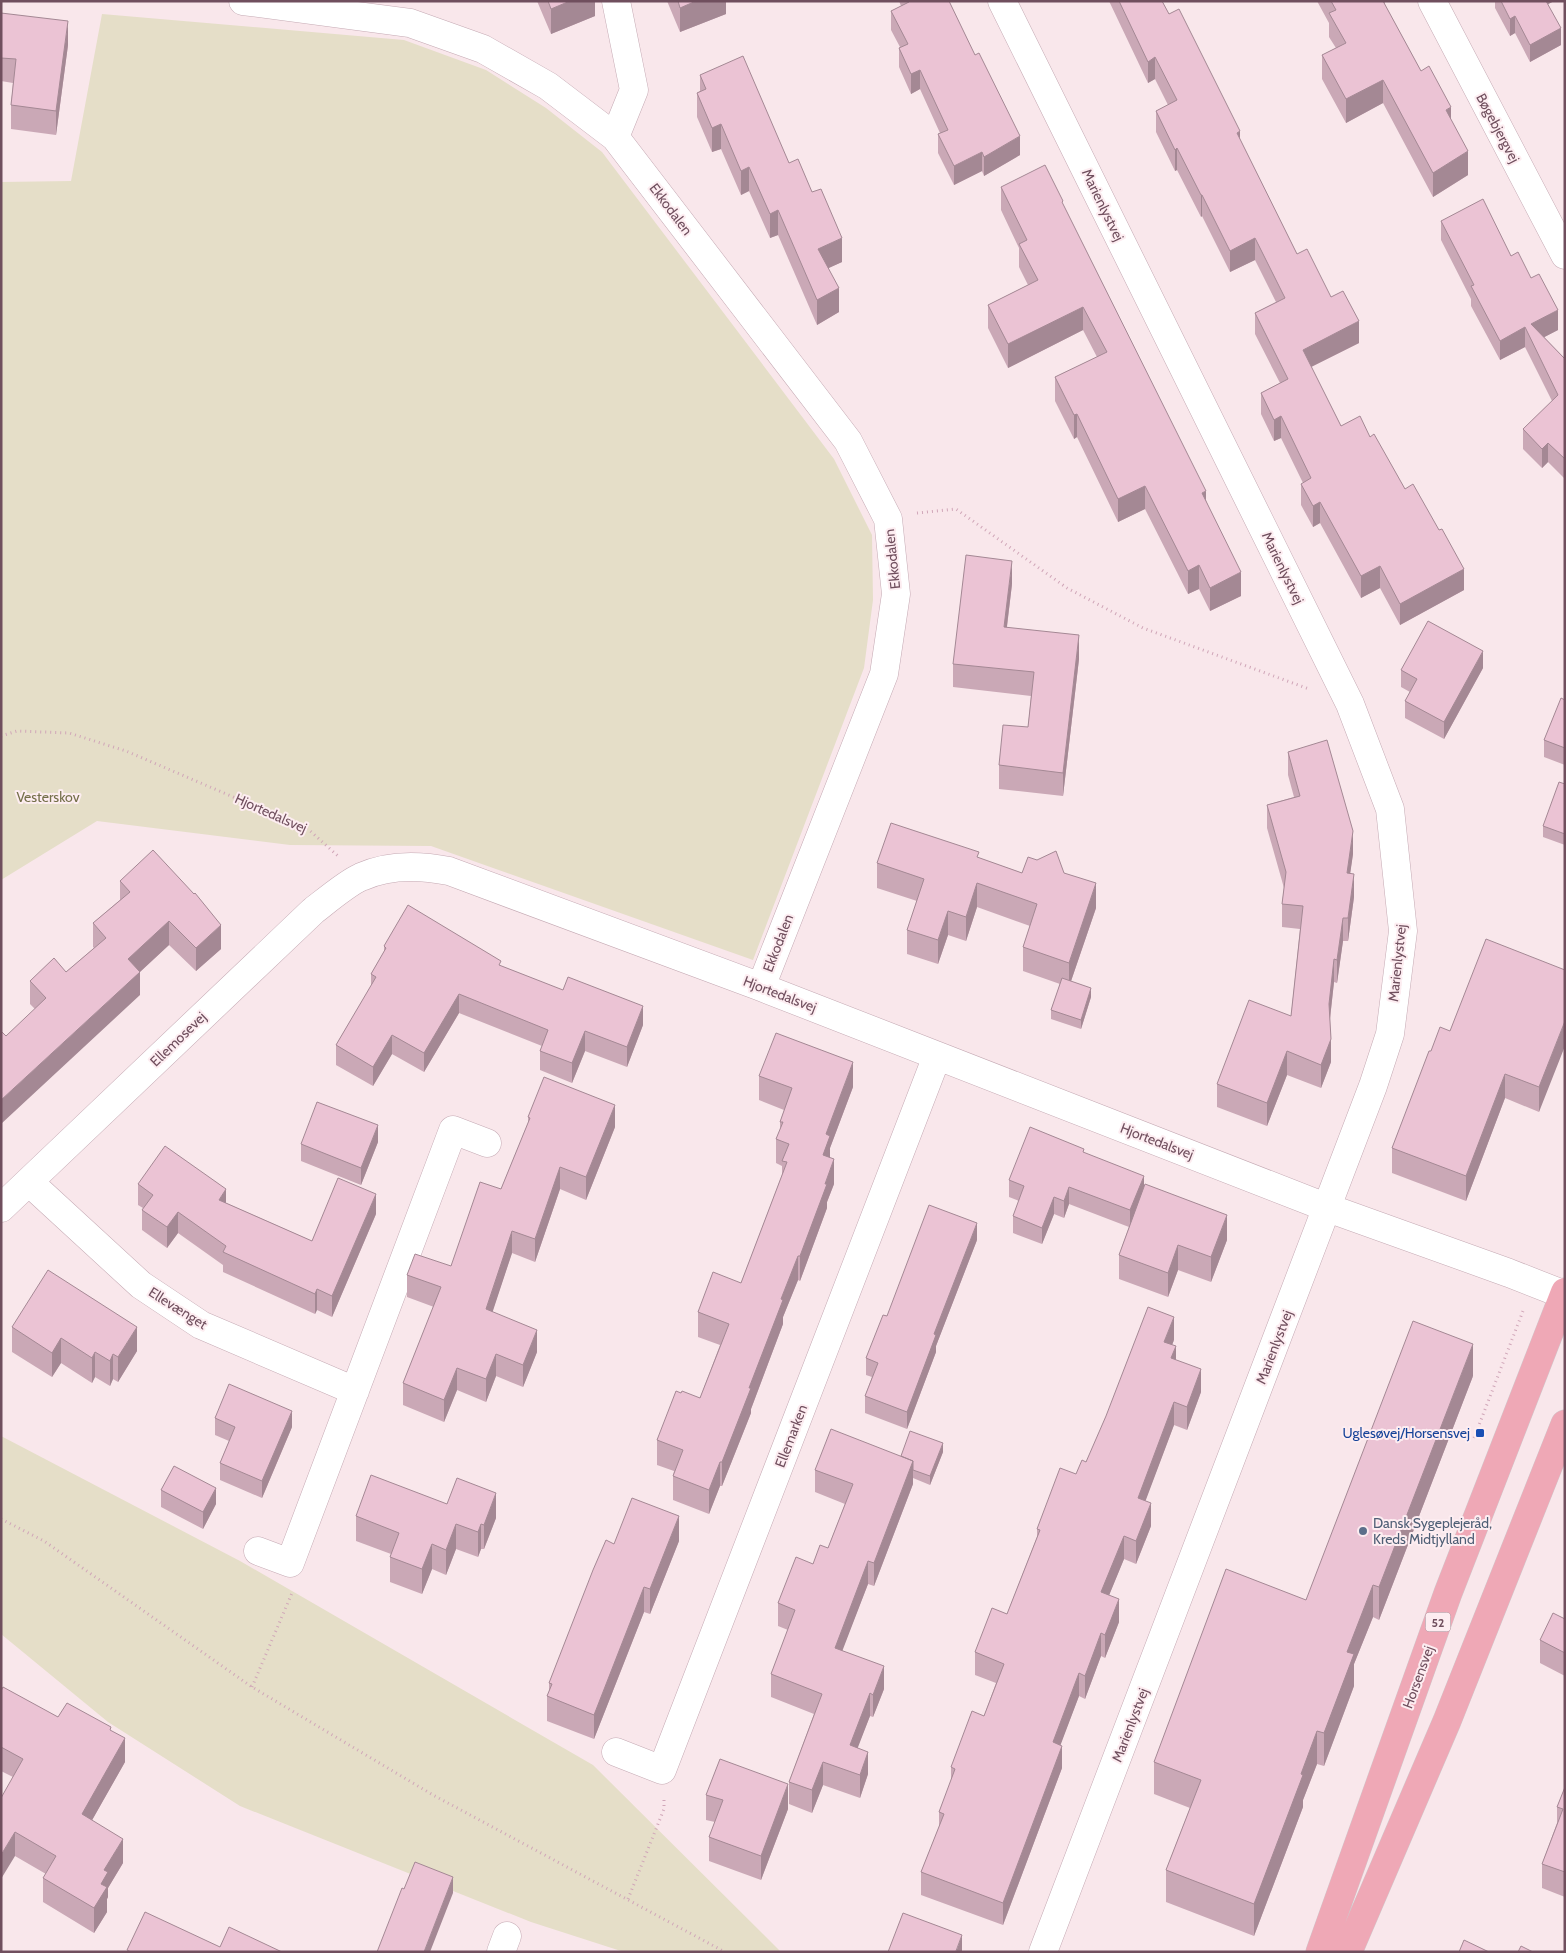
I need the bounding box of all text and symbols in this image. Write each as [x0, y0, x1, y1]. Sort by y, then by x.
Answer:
street label: Bøgebjergvej [1472, 90, 1524, 166]
street label: Marienlystvej [1078, 166, 1128, 244]
street label: Ekkodalen [646, 179, 696, 239]
street label: Ekkodalen [880, 528, 904, 590]
street label: Marienlystvej [1258, 529, 1308, 607]
park label: Vesterskov [16, 788, 80, 806]
street label: Hjortedalsvej [232, 789, 310, 837]
street label: Ekkodalen [759, 911, 797, 974]
street label: Marienlystvej [1384, 923, 1410, 1003]
street label: Hjortedalsvej [741, 972, 819, 1016]
street label: Ellemosevej [146, 1008, 210, 1070]
street label: Hjortedalsvej [1118, 1119, 1196, 1163]
street label: Ellevænget [145, 1283, 211, 1333]
street label: Marienlystvej [1252, 1307, 1296, 1387]
street label: Ellemarken [771, 1402, 811, 1470]
place label: Uglesøvej/Horsensvej [1343, 1424, 1470, 1442]
marker: Uglesøvej/Horsensvej [1474, 1427, 1486, 1439]
place label: Dansk Sygeplejeråd, Kreds Midtjylland [1373, 1514, 1492, 1548]
marker: Dansk Sygeplejeråd, Kreds Midtjylland [1357, 1525, 1369, 1537]
road number: 52 [1426, 1612, 1450, 1631]
street label: Horsensvej [1398, 1643, 1438, 1711]
street label: Marienlystvej [1108, 1685, 1152, 1765]

